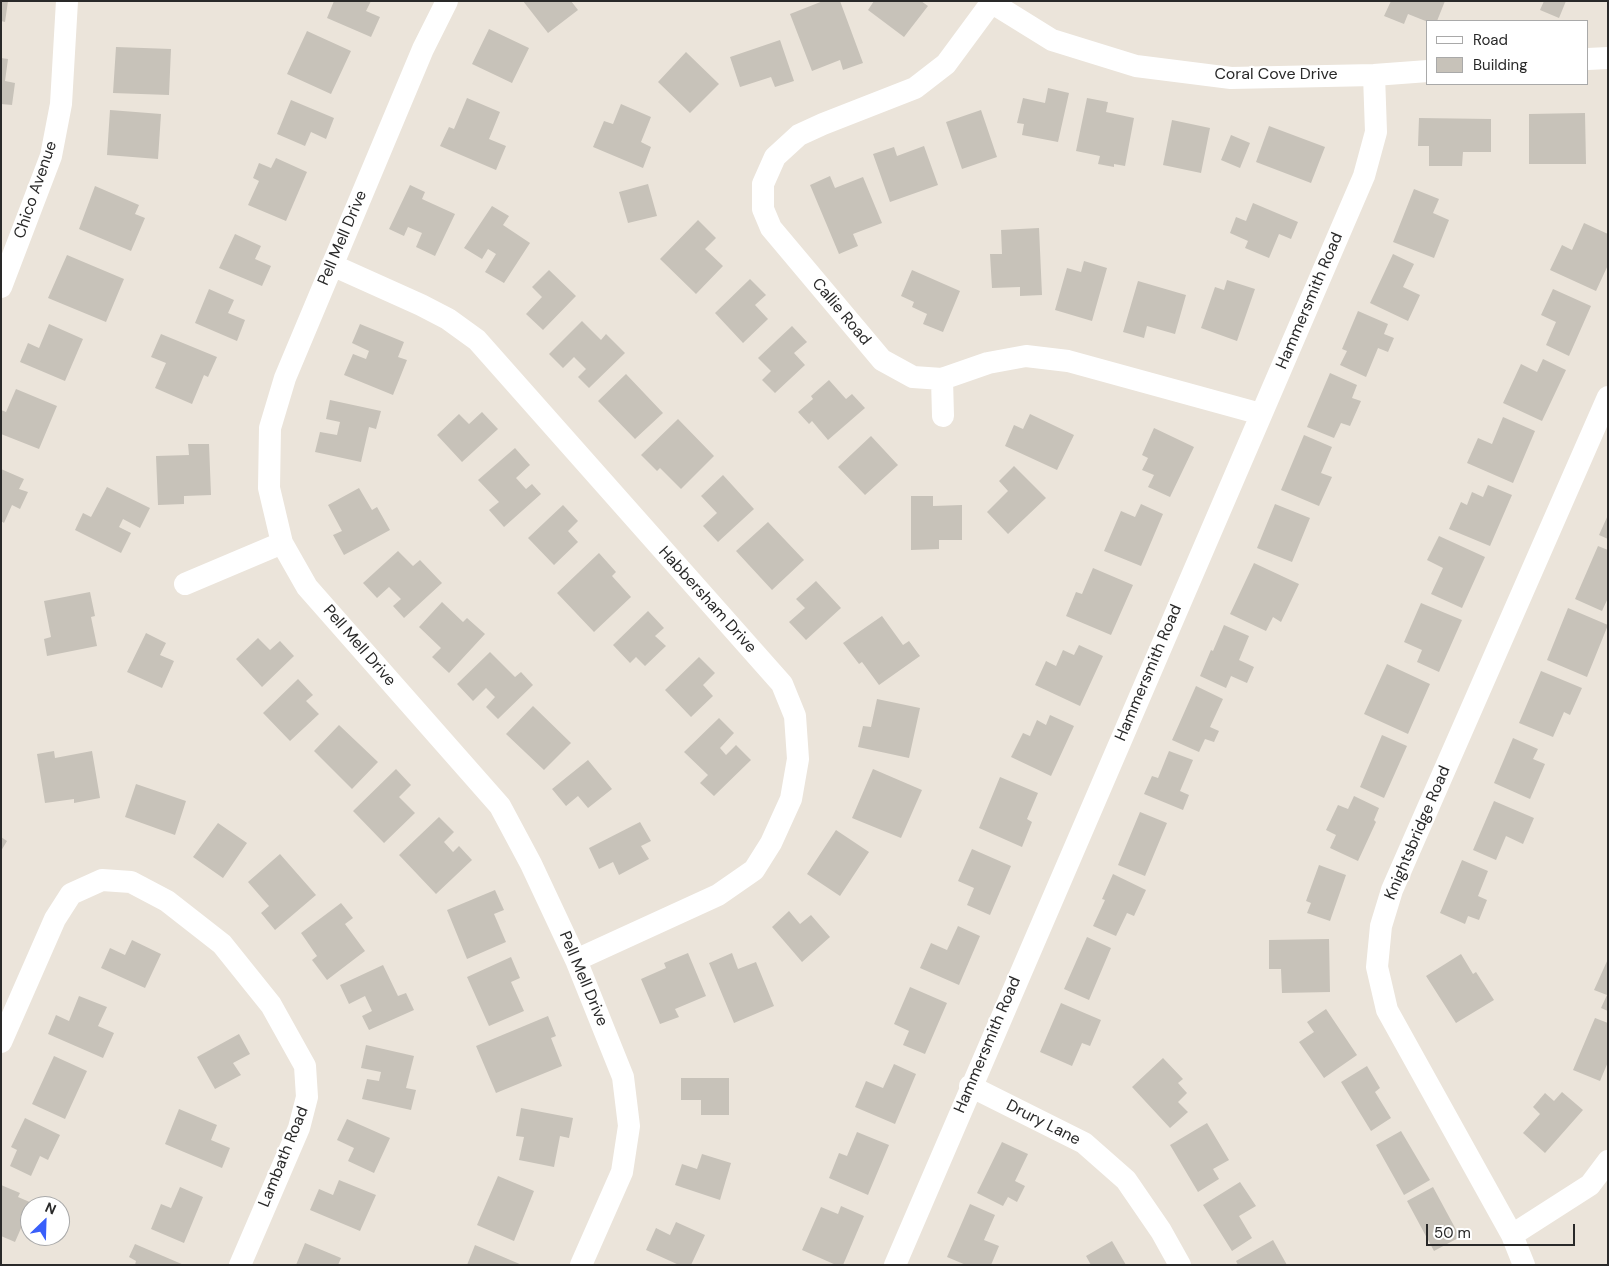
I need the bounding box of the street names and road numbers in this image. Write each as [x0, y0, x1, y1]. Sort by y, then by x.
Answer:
street label: Coral Cove Drive [1214, 65, 1338, 85]
street label: Chico Avenue [10, 139, 62, 241]
street label: Pell Mell Drive [314, 188, 372, 288]
street label: Hammersmith Road [1273, 230, 1347, 372]
street label: Callie Road [807, 275, 875, 349]
street label: Habbersham Drive [654, 543, 760, 657]
street label: Pell Mell Drive [319, 602, 399, 690]
street label: Hammersmith Road [1112, 602, 1186, 744]
street label: Knightsbridge Road [1381, 763, 1455, 903]
street label: Pell Mell Drive [554, 929, 612, 1029]
street label: Hammersmith Road [951, 974, 1025, 1116]
street label: Drury Lane [1003, 1096, 1083, 1150]
street label: Lambath Road [255, 1104, 313, 1210]

